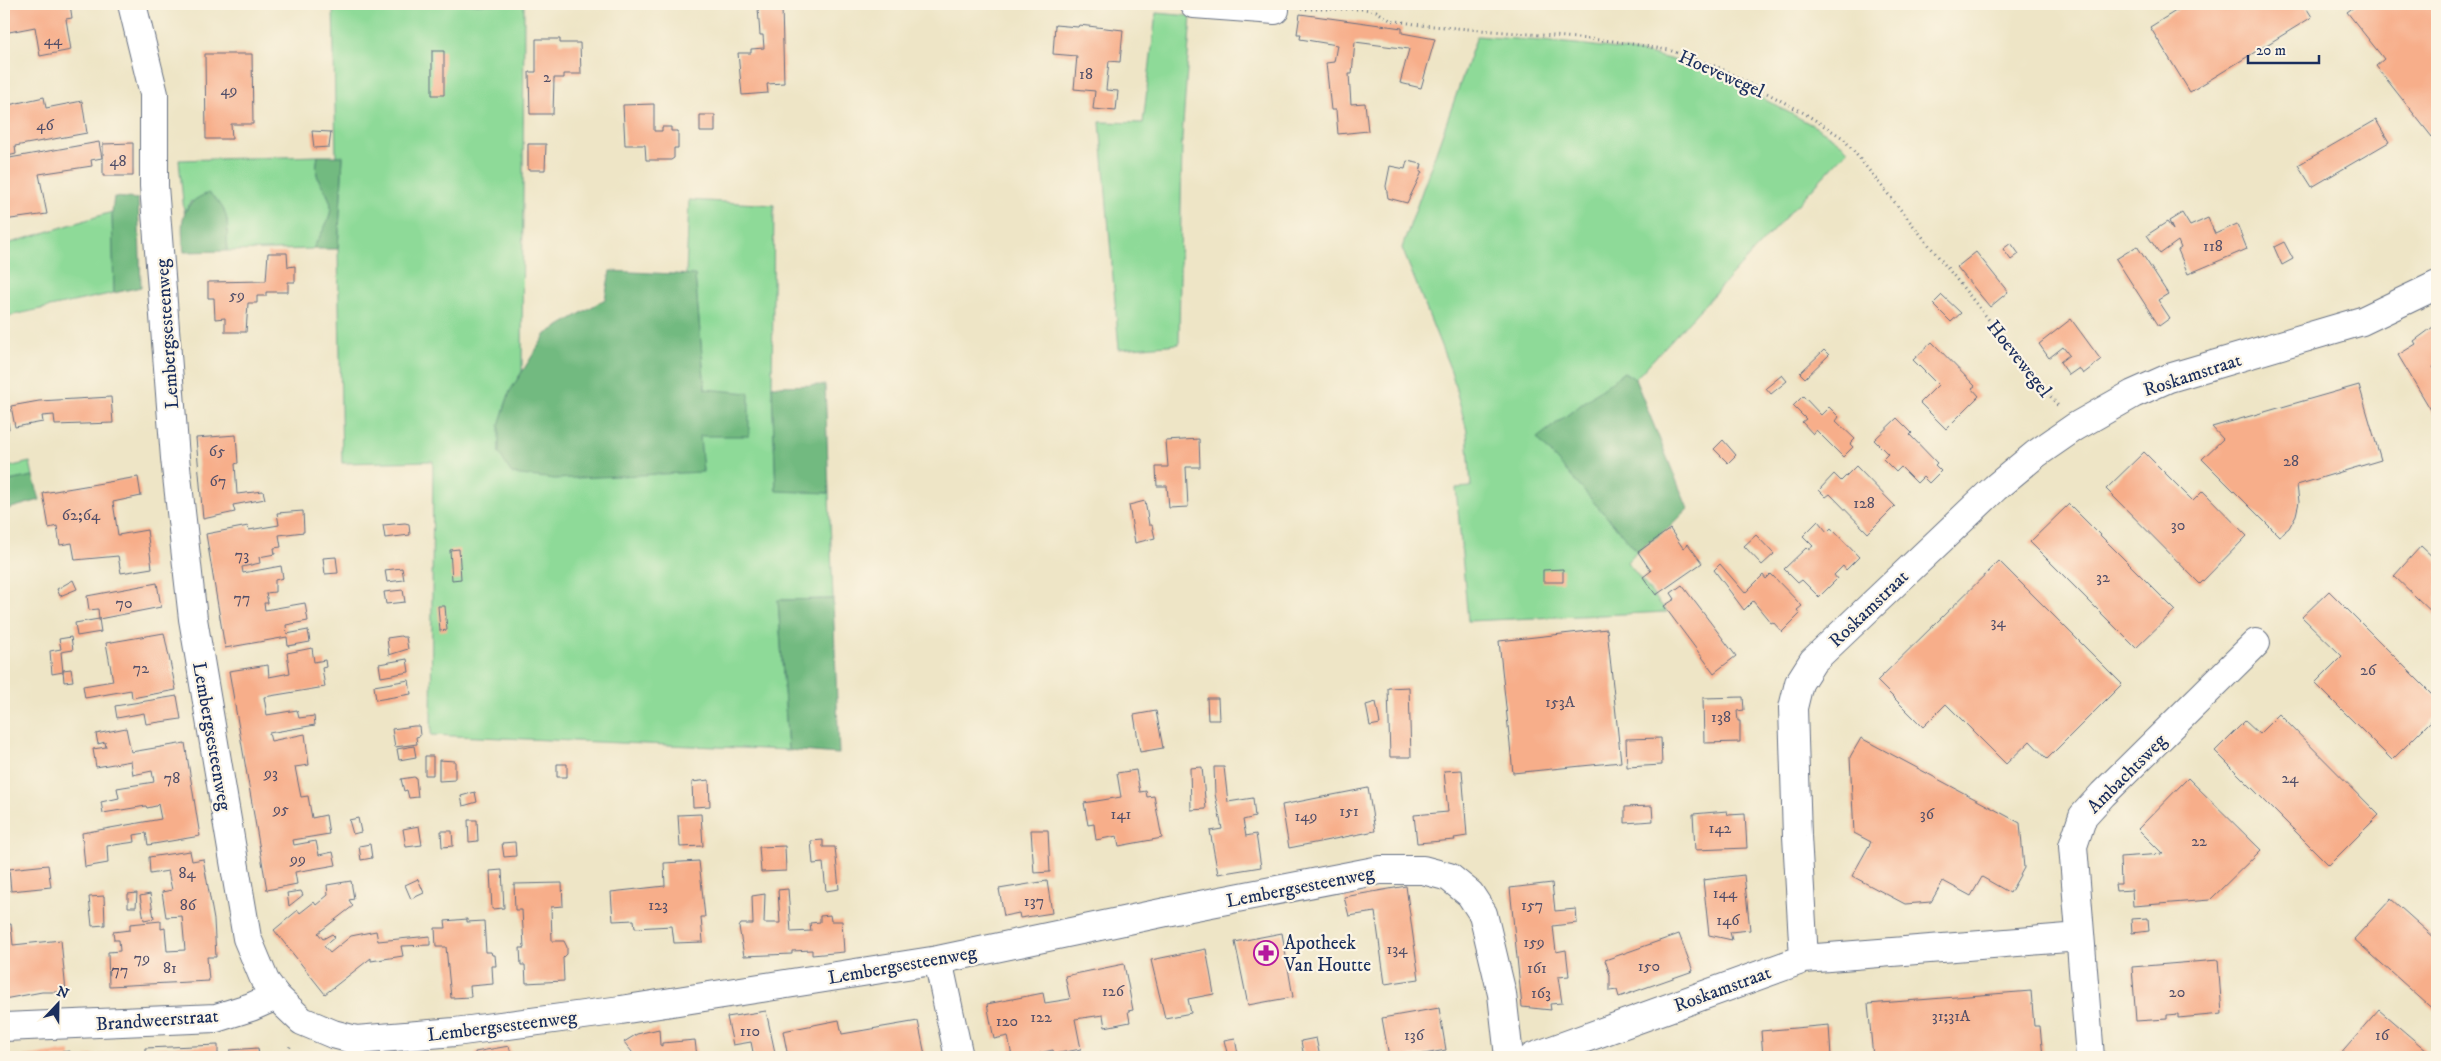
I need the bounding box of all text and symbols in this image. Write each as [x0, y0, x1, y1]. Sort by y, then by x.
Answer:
house number: 44 [44, 30, 63, 50]
scale bar [2248, 32, 2320, 64]
text: 20 m [2256, 41, 2286, 60]
street label: Hoevewegel [1675, 45, 1768, 104]
house number: 18 [1079, 64, 1093, 84]
house number: 2 [543, 67, 551, 87]
house number: 49 [220, 80, 238, 100]
house number: 46 [36, 115, 54, 135]
house number: 48 [109, 151, 127, 171]
house number: 118 [2203, 236, 2223, 256]
street label: Lembergsesteenweg [151, 257, 184, 410]
house number: 59 [229, 285, 245, 305]
street label: Hoevewegel [1982, 316, 2056, 402]
street label: Roskamstraat [2141, 349, 2244, 402]
house number: 65 [209, 441, 225, 461]
house number: 28 [2283, 451, 2299, 471]
house number: 67 [210, 471, 226, 491]
house number: 128 [1853, 493, 1875, 513]
house number: 62;64 [62, 505, 101, 525]
house number: 30 [2171, 515, 2185, 535]
house number: 73 [235, 545, 249, 565]
street label: Roskamstraat [1824, 566, 1914, 653]
house number: 32 [2096, 567, 2110, 587]
house number: 77 [234, 588, 250, 608]
house number: 70 [115, 593, 133, 613]
house number: 34 [1990, 612, 2006, 632]
house number: 72 [133, 658, 149, 678]
street label: Lembergsesteenweg [187, 660, 236, 813]
house number: 26 [2360, 660, 2377, 680]
house number: 153A [1545, 692, 1576, 712]
house number: 138 [1711, 707, 1731, 727]
street label: Ambachtsweg [2083, 729, 2172, 819]
house number: 93 [263, 763, 278, 783]
house number: 78 [164, 768, 180, 788]
house number: 24 [2281, 768, 2299, 788]
house number: 95 [272, 799, 289, 819]
house number: 151 [1339, 801, 1359, 821]
house number: 141 [1111, 804, 1132, 824]
house number: 36 [1920, 804, 1935, 824]
house number: 149 [1294, 806, 1318, 826]
house number: 142 [1709, 818, 1732, 838]
house number: 22 [2191, 831, 2207, 851]
house number: 99 [289, 849, 306, 869]
street label: Lembergsesteenweg [1224, 862, 1377, 913]
house number: 84 [178, 863, 196, 883]
house number: 144 [1713, 883, 1738, 903]
house number: 137 [1024, 891, 1044, 911]
house number: 86 [180, 895, 197, 915]
house number: 123 [648, 895, 668, 915]
house number: 157 [1521, 895, 1543, 915]
house number: 146 [1716, 910, 1740, 930]
place label: Apotheek Van Houtte [1283, 932, 1371, 977]
house number: 159 [1523, 932, 1545, 952]
house number: 134 [1386, 939, 1408, 959]
pharmacy icon: Apotheek Van Houtte [1253, 940, 1279, 966]
street label: Lembergsesteenweg [826, 941, 979, 990]
house number: 79 [134, 948, 150, 968]
house number: 150 [1638, 956, 1660, 976]
house number: 81 [163, 958, 177, 978]
house number: 161 [1527, 958, 1547, 978]
house number: 77 [112, 960, 128, 980]
street label: Roskamstraat [1671, 961, 1774, 1018]
north arrow [32, 978, 82, 1028]
house number: 126 [1102, 981, 1125, 1001]
text: N [54, 982, 72, 1004]
house number: 20 [2169, 982, 2185, 1002]
house number: 163 [1531, 983, 1551, 1003]
street label: Brandweerstraat [95, 1005, 219, 1036]
street label: Lembergsesteenweg [426, 1006, 579, 1047]
house number: 31;31A [1932, 1006, 1971, 1026]
house number: 122 [1030, 1007, 1052, 1027]
house number: 120 [996, 1011, 1018, 1031]
house number: 110 [740, 1021, 760, 1041]
house number: 136 [1404, 1025, 1425, 1045]
house number: 16 [2375, 1025, 2390, 1045]

